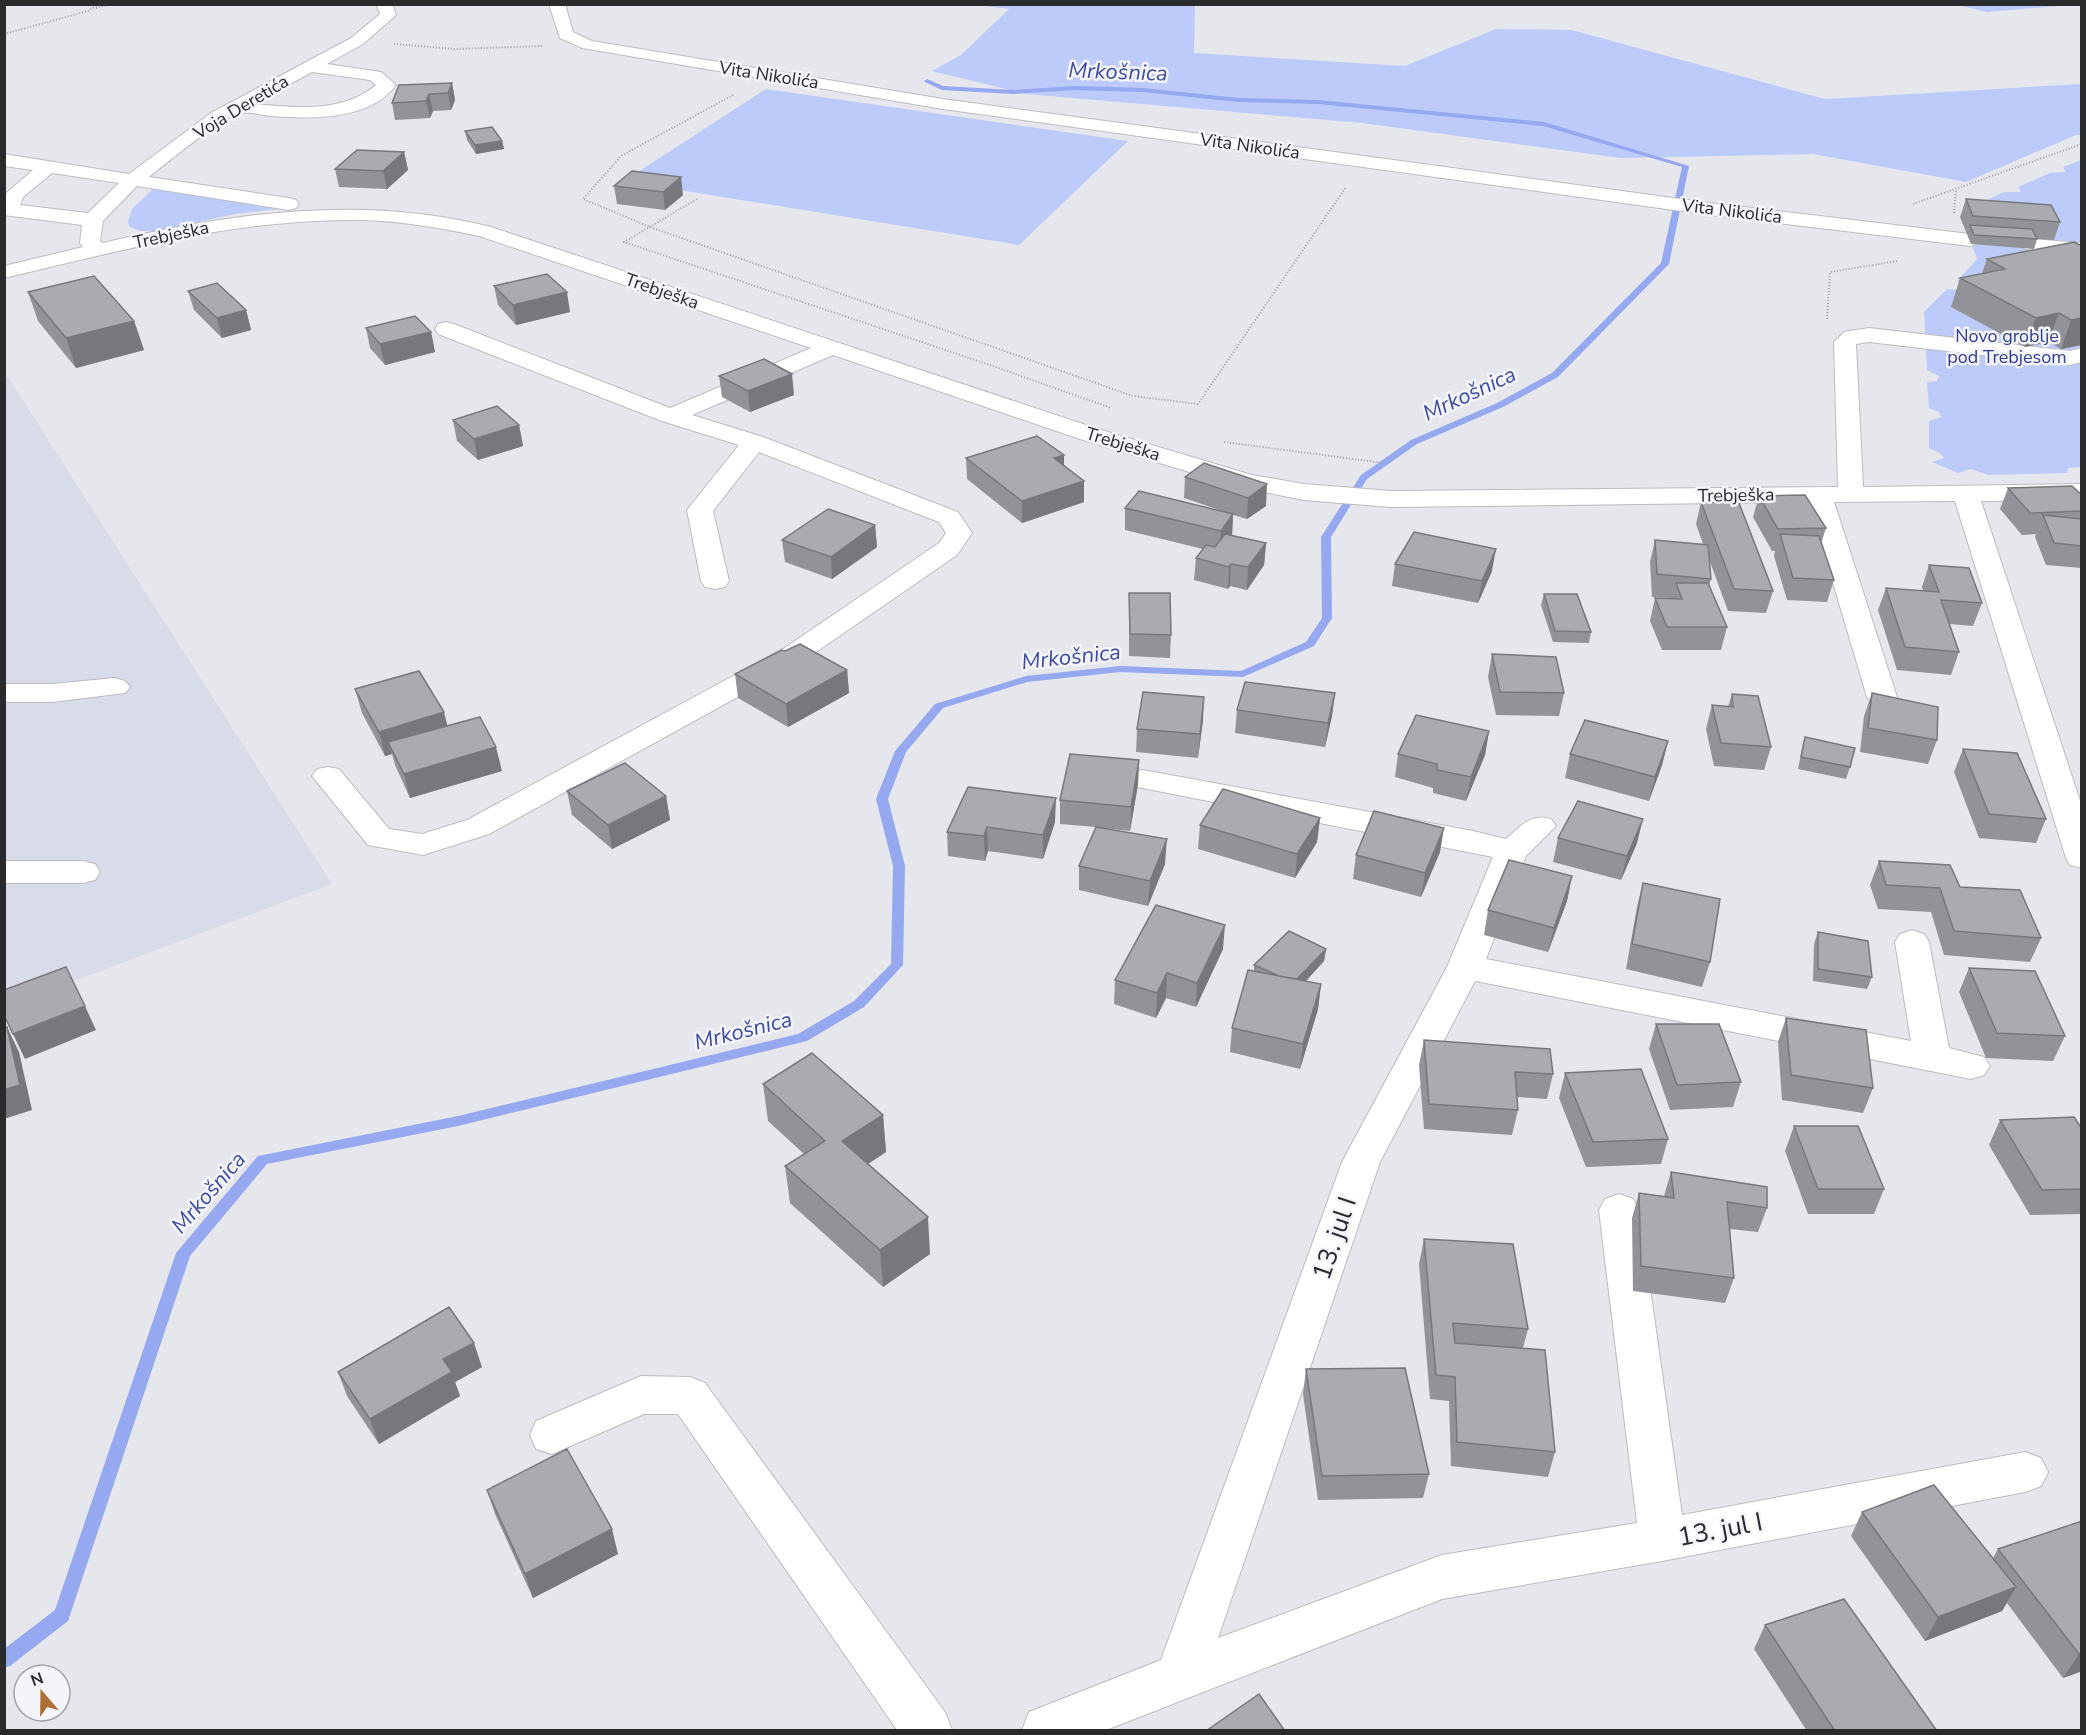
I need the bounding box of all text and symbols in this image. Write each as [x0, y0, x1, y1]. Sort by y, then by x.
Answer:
street label: Vita Nikolića [716, 55, 821, 95]
water label: Mrkošnica [1068, 55, 1168, 89]
street label: Voja Deretića [188, 69, 293, 145]
street label: Vita Nikolića [1198, 127, 1301, 165]
street label: Vita Nikolića [1680, 193, 1783, 229]
street label: Trebješka [131, 215, 211, 255]
street label: Trebješka [622, 267, 702, 315]
park label: Novo groblje pod Trebjesom [1947, 324, 2067, 369]
water label: Mrkošnica [1418, 359, 1521, 429]
street label: Trebješka [1083, 421, 1163, 467]
street label: Trebješka [1697, 482, 1775, 508]
water label: Mrkošnica [1020, 637, 1122, 677]
water label: Mrkošnica [691, 1004, 795, 1058]
water label: Mrkošnica [165, 1145, 253, 1240]
street label: 13. jul I [1304, 1192, 1365, 1284]
street label: 13. jul I [1675, 1504, 1765, 1555]
north arrow [12, 1663, 72, 1723]
text: N [28, 1667, 47, 1692]

